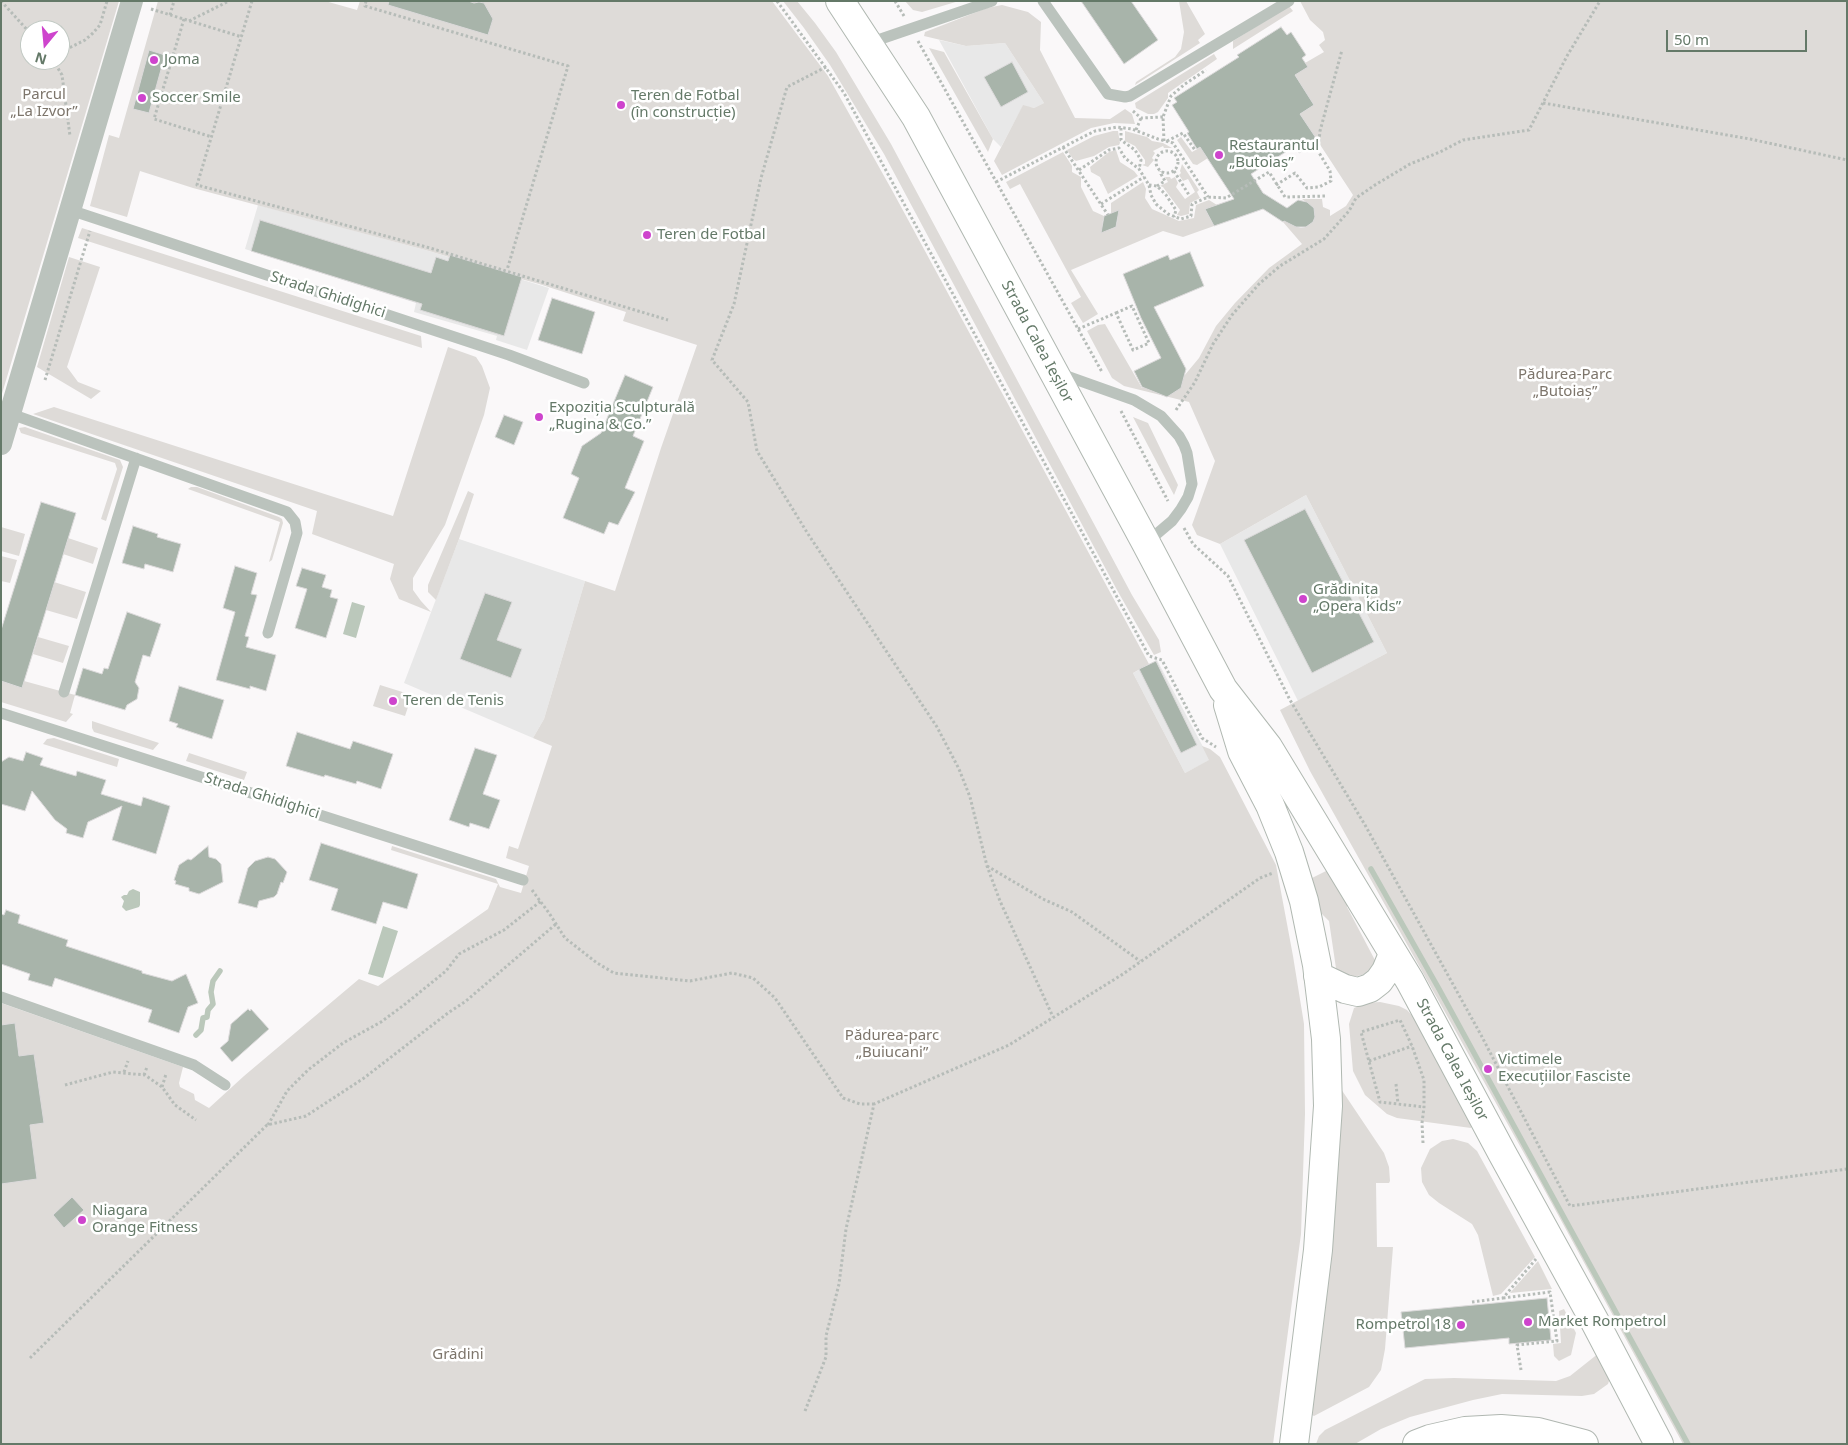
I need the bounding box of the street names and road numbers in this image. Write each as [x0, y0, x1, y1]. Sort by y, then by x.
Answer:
street label: Strada Ghidighici [268, 268, 388, 322]
street label: Strada Calea Ieșilor [997, 278, 1077, 406]
street label: Strada Ghidighici [202, 769, 322, 823]
street label: Strada Calea Ieșilor [1412, 996, 1492, 1124]

